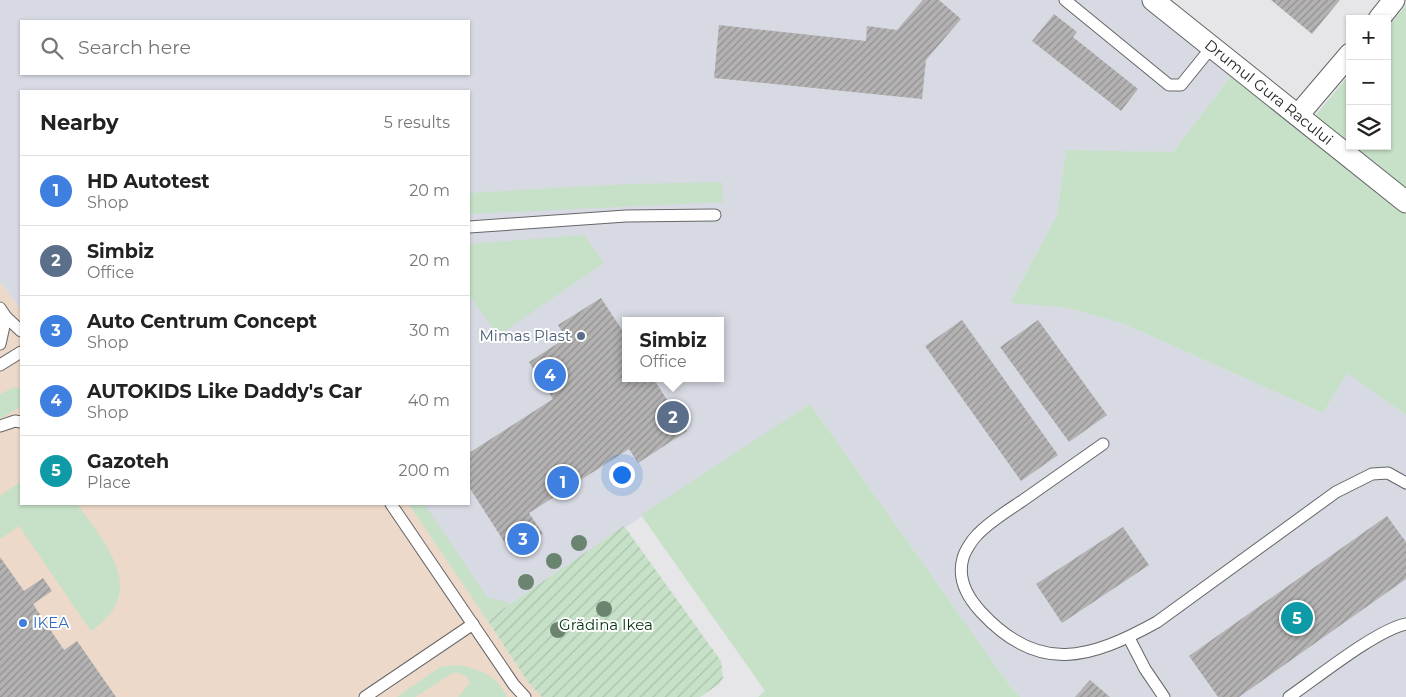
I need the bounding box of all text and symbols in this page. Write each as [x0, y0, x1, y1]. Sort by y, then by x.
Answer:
map controls [1346, 15, 1391, 150]
button: + [1346, 15, 1391, 60]
search box [20, 20, 470, 75]
icon: search [38, 34, 66, 62]
street label: Drumul Gura Racului [1201, 35, 1337, 149]
text: Search here [78, 36, 191, 59]
button: − [1346, 60, 1391, 105]
button: layers [1346, 105, 1391, 150]
text: Nearby [40, 110, 119, 135]
text: 5 results [384, 113, 450, 132]
text: HD Autotest [87, 170, 210, 193]
text: 1 [53, 181, 59, 200]
text: 20 m [409, 181, 450, 200]
text: Shop [87, 193, 129, 212]
text: Simbiz [87, 240, 154, 263]
text: 2 [51, 251, 61, 270]
text: 20 m [409, 251, 450, 270]
text: Office [87, 263, 134, 282]
text: Auto Centrum Concept [87, 310, 317, 333]
popup [622, 317, 724, 382]
text: 3 [51, 321, 61, 340]
text: 30 m [409, 321, 450, 340]
place label: Mimas Plast [480, 326, 571, 345]
text: Simbiz [640, 329, 706, 352]
marker: Mimas Plast [575, 330, 587, 342]
text: Shop [87, 333, 129, 352]
text: Office [640, 352, 687, 371]
pin: 4 [534, 356, 566, 394]
text: AUTOKIDS Like Daddy's Car [87, 380, 362, 403]
text: 4 [50, 391, 62, 410]
text: 40 m [408, 391, 450, 410]
pin: 2 [657, 398, 689, 436]
text: Shop [87, 403, 129, 422]
text: Gazoteh [87, 450, 169, 473]
text: 5 [51, 461, 61, 480]
text: 200 m [399, 461, 450, 480]
your location [609, 462, 635, 488]
pin: 1 [547, 463, 579, 501]
text: Place [87, 473, 131, 492]
pin: 3 [507, 520, 539, 558]
pin: 5 [1281, 599, 1313, 637]
place label: IKEA [33, 613, 69, 632]
park label: Grădina Ikea [559, 615, 653, 634]
marker: IKEA [17, 617, 29, 629]

